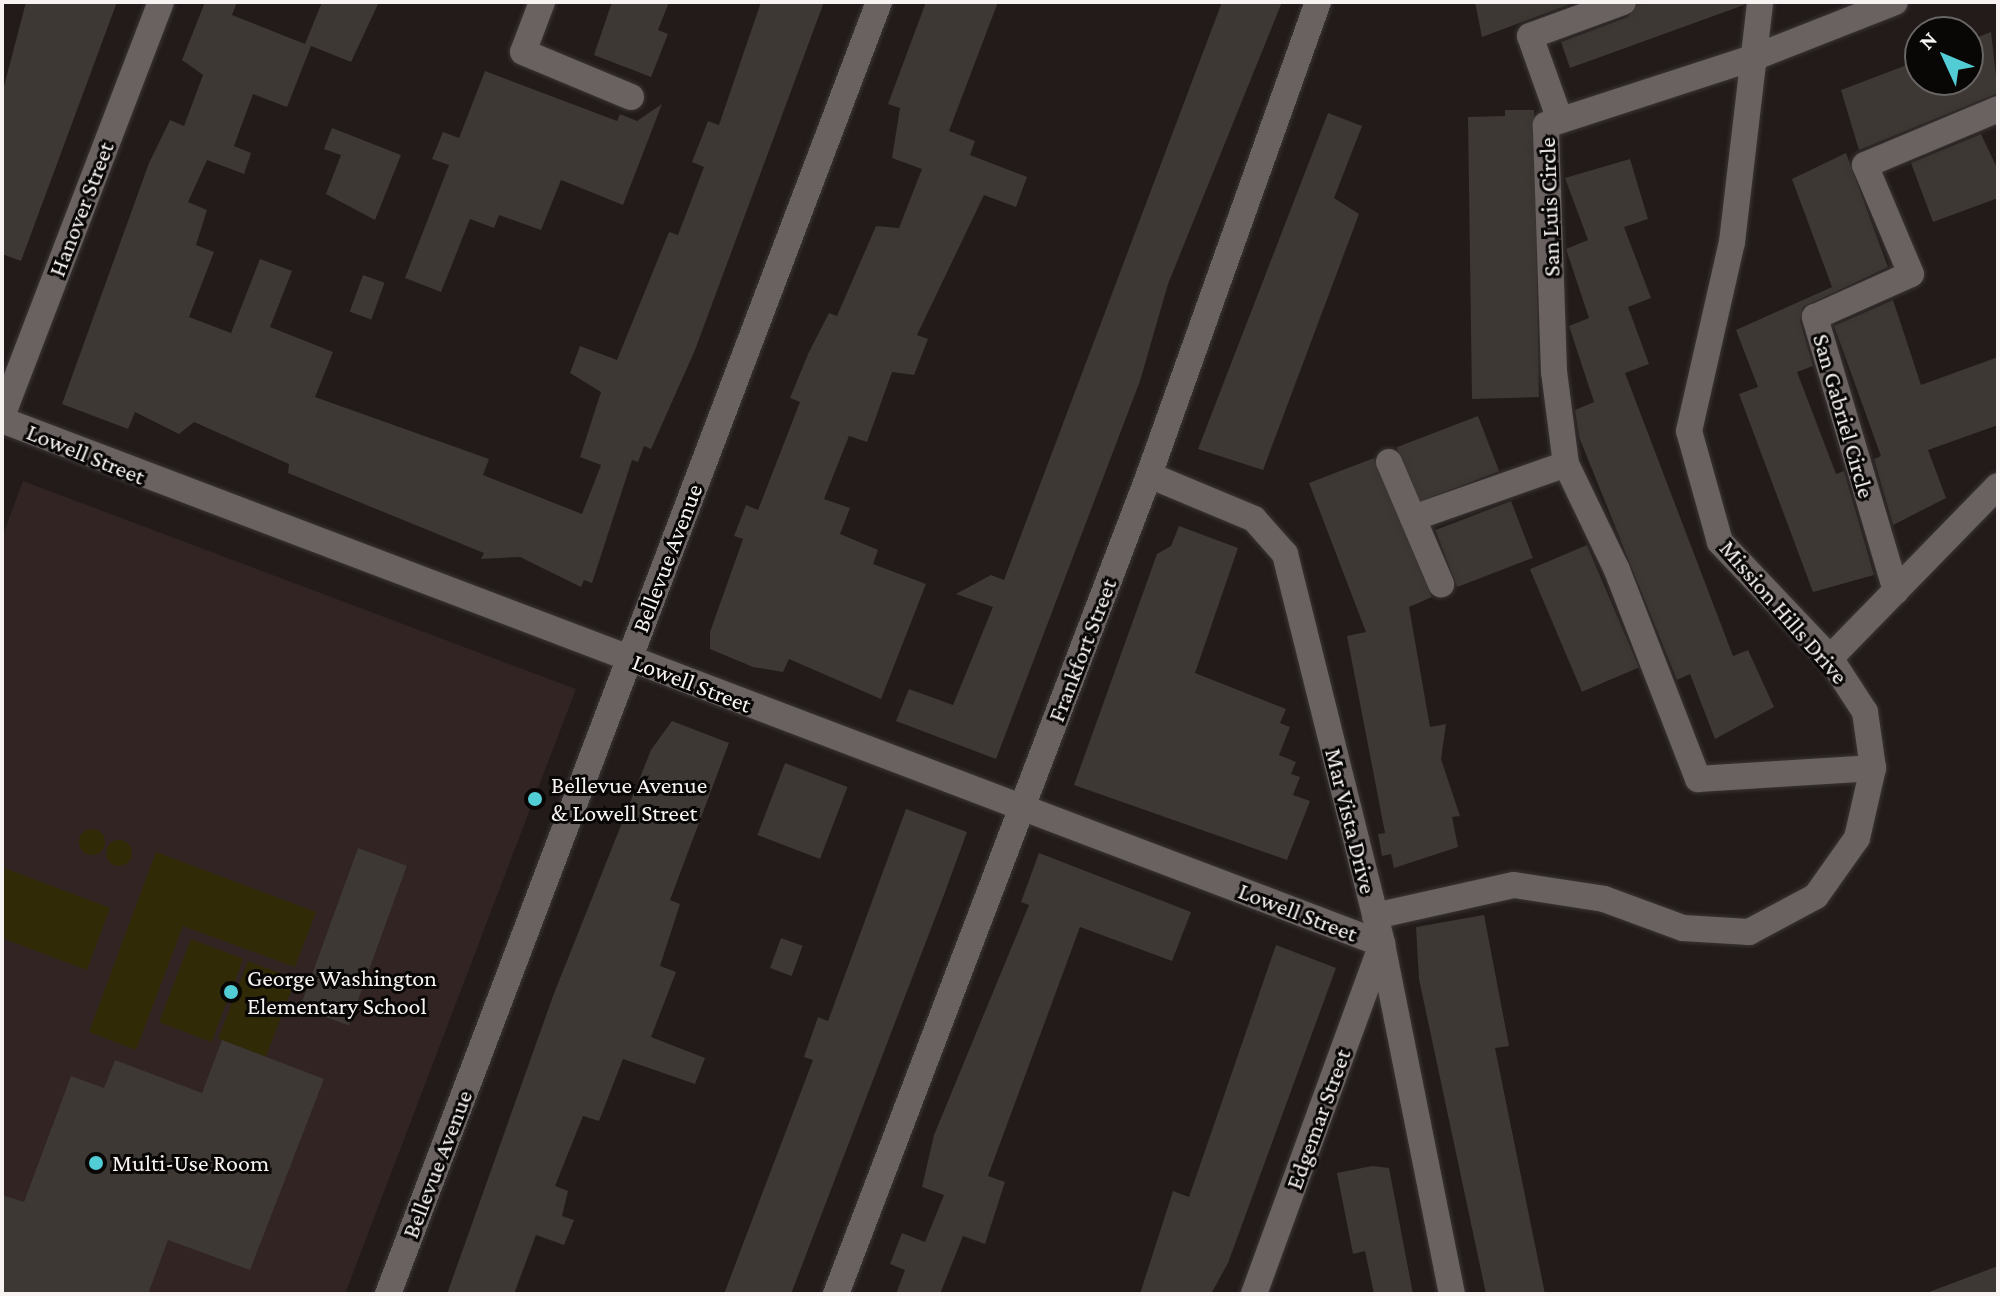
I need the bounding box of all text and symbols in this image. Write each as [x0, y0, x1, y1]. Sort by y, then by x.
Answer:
north arrow [1904, 16, 1984, 96]
text: N [1914, 26, 1942, 54]
street label: Hanover Street [42, 137, 120, 281]
street label: San Luis Circle [1532, 137, 1566, 277]
street label: San Gabriel Circle [1807, 330, 1881, 502]
street label: Lowell Street [23, 417, 149, 491]
street label: Bellevue Avenue [626, 480, 708, 636]
street label: Mission Hills Drive [1714, 534, 1854, 690]
street label: Frankfort Street [1041, 574, 1123, 726]
street label: Lowell Street [628, 647, 756, 719]
street label: Mar Vista Drive [1319, 745, 1383, 897]
place label: Bellevue Avenue & Lowell Street [551, 771, 707, 827]
marker: Bellevue Avenue & Lowell Street [526, 790, 544, 808]
street label: Lowell Street [1234, 876, 1362, 948]
place label: George Washington Elementary School [247, 964, 437, 1020]
marker: George Washington Elementary School [222, 983, 240, 1001]
street label: Edgemar Street [1279, 1045, 1357, 1193]
street label: Bellevue Avenue [396, 1086, 478, 1242]
place label: Multi-Use Room [112, 1149, 269, 1177]
marker: Multi-Use Room [87, 1154, 105, 1172]

